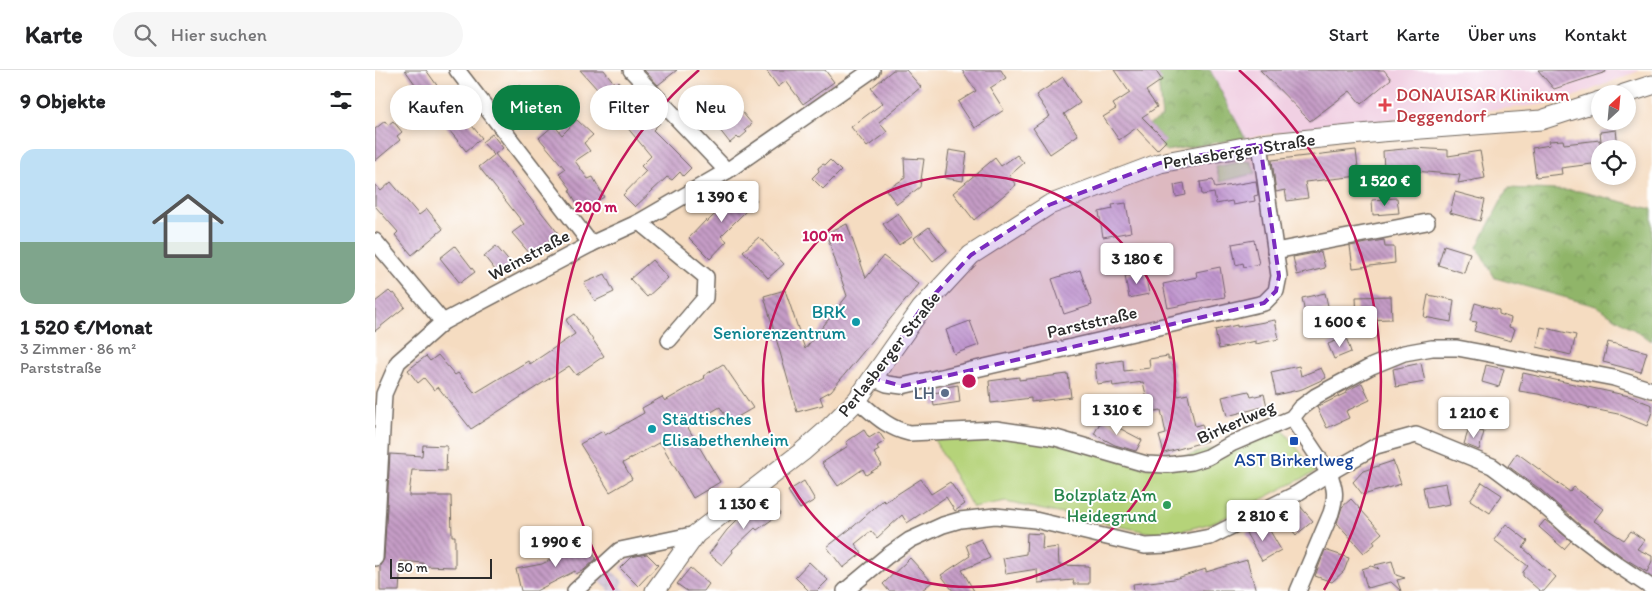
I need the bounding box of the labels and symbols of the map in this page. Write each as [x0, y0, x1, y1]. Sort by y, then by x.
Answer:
place label: DONAUISAR Klinikum Deggendorf [1396, 84, 1569, 127]
north arrow [1591, 85, 1636, 130]
marker: DONAUISAR Klinikum Deggendorf [1378, 98, 1392, 112]
street label: Perlasberger Straße [1161, 128, 1317, 174]
pin: 1 520 € [1339, 164, 1431, 207]
pin: 1 390 € [676, 180, 768, 223]
text: 200 m [575, 198, 618, 216]
street label: Weinstraße [485, 224, 573, 286]
text: 100 m [802, 227, 844, 245]
pin: 3 180 € [1091, 242, 1183, 285]
street label: Perlasberger Straße [833, 287, 945, 421]
place label: BRK Seniorenzentrum [713, 301, 847, 344]
street label: Parststraße [1045, 301, 1139, 343]
pin: 1 600 € [1294, 306, 1386, 348]
marker: BRK Seniorenzentrum [850, 316, 862, 328]
centre of rings [960, 372, 978, 390]
place label: LH [913, 382, 935, 404]
marker: LH [939, 387, 951, 399]
pin: 1 310 € [1071, 394, 1163, 436]
street label: Birkerlweg [1193, 395, 1279, 449]
pin: 1 210 € [1428, 396, 1520, 439]
place label: Städtisches Elisabethenheim [662, 408, 789, 451]
marker: Städtisches Elisabethenheim [646, 423, 658, 435]
marker: AST Birkerlweg [1288, 435, 1300, 447]
place label: AST Birkerlweg [1234, 449, 1354, 471]
place label: Bolzplatz Am Heidegrund [1054, 484, 1157, 527]
pin: 1 130 € [698, 488, 790, 530]
marker: Bolzplatz Am Heidegrund [1161, 499, 1173, 511]
pin: 2 810 € [1217, 500, 1309, 542]
pin: 1 990 € [510, 526, 602, 568]
scale bar [390, 556, 493, 579]

